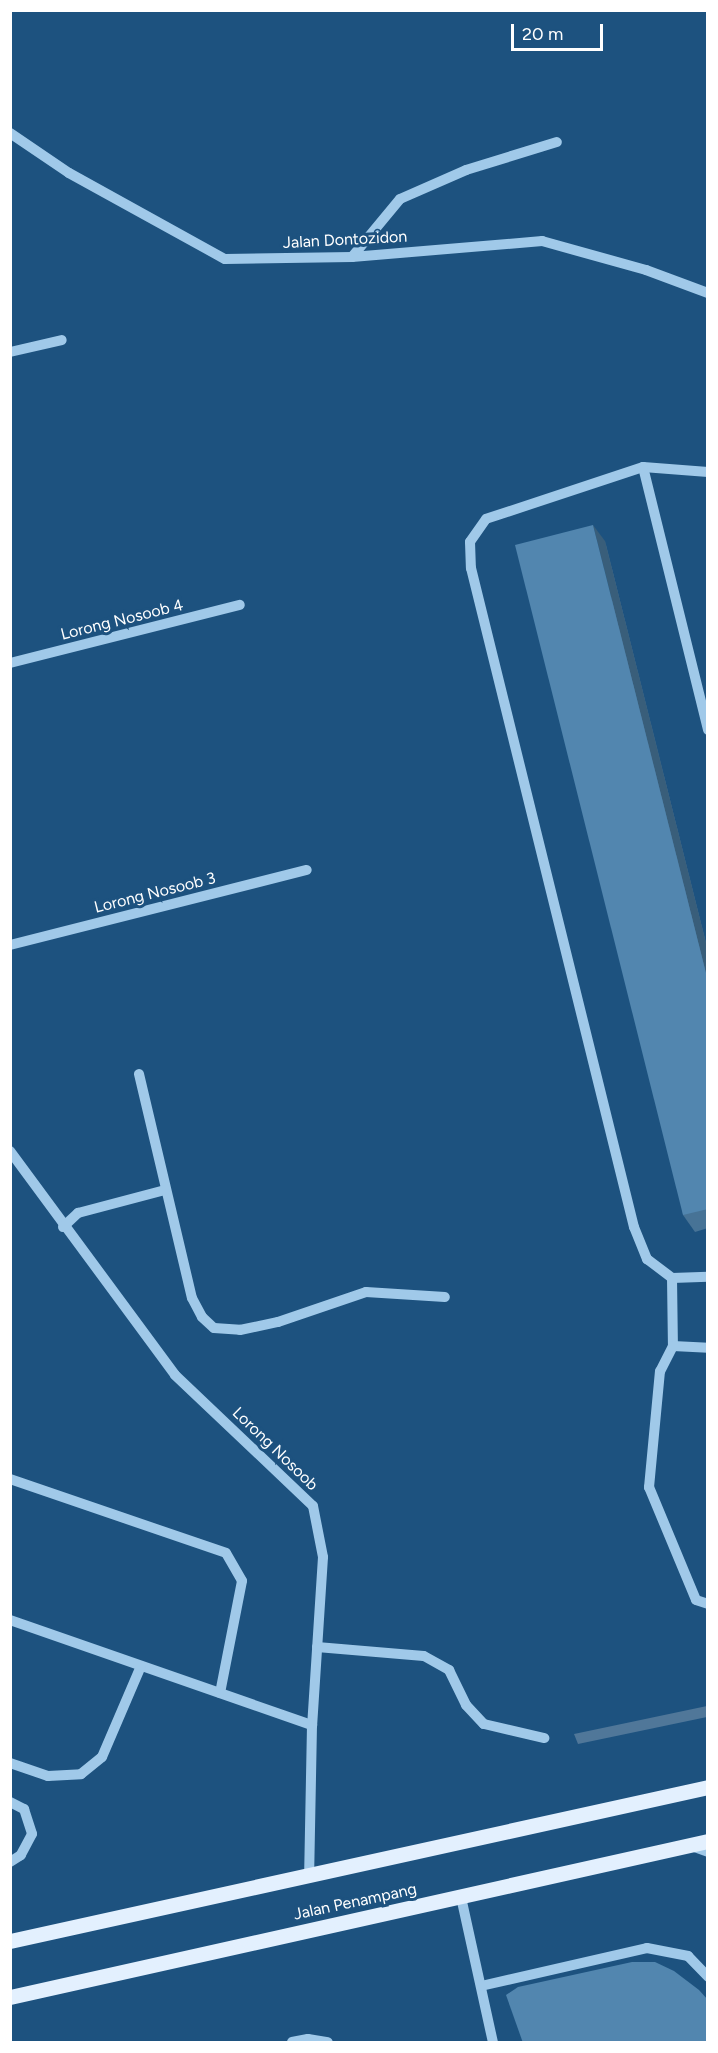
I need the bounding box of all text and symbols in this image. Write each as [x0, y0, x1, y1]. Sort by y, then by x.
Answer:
scale bar [514, 12, 606, 50]
text: 20 m [522, 23, 563, 45]
street label: Jalan Dontozidon [282, 227, 408, 253]
street label: Lorong Nosoob 4 [59, 596, 185, 644]
street label: Lorong Nosoob 3 [92, 869, 218, 917]
street label: Lorong Nosoob [228, 1403, 322, 1495]
street label: Jalan Penampang [292, 1880, 418, 1924]

